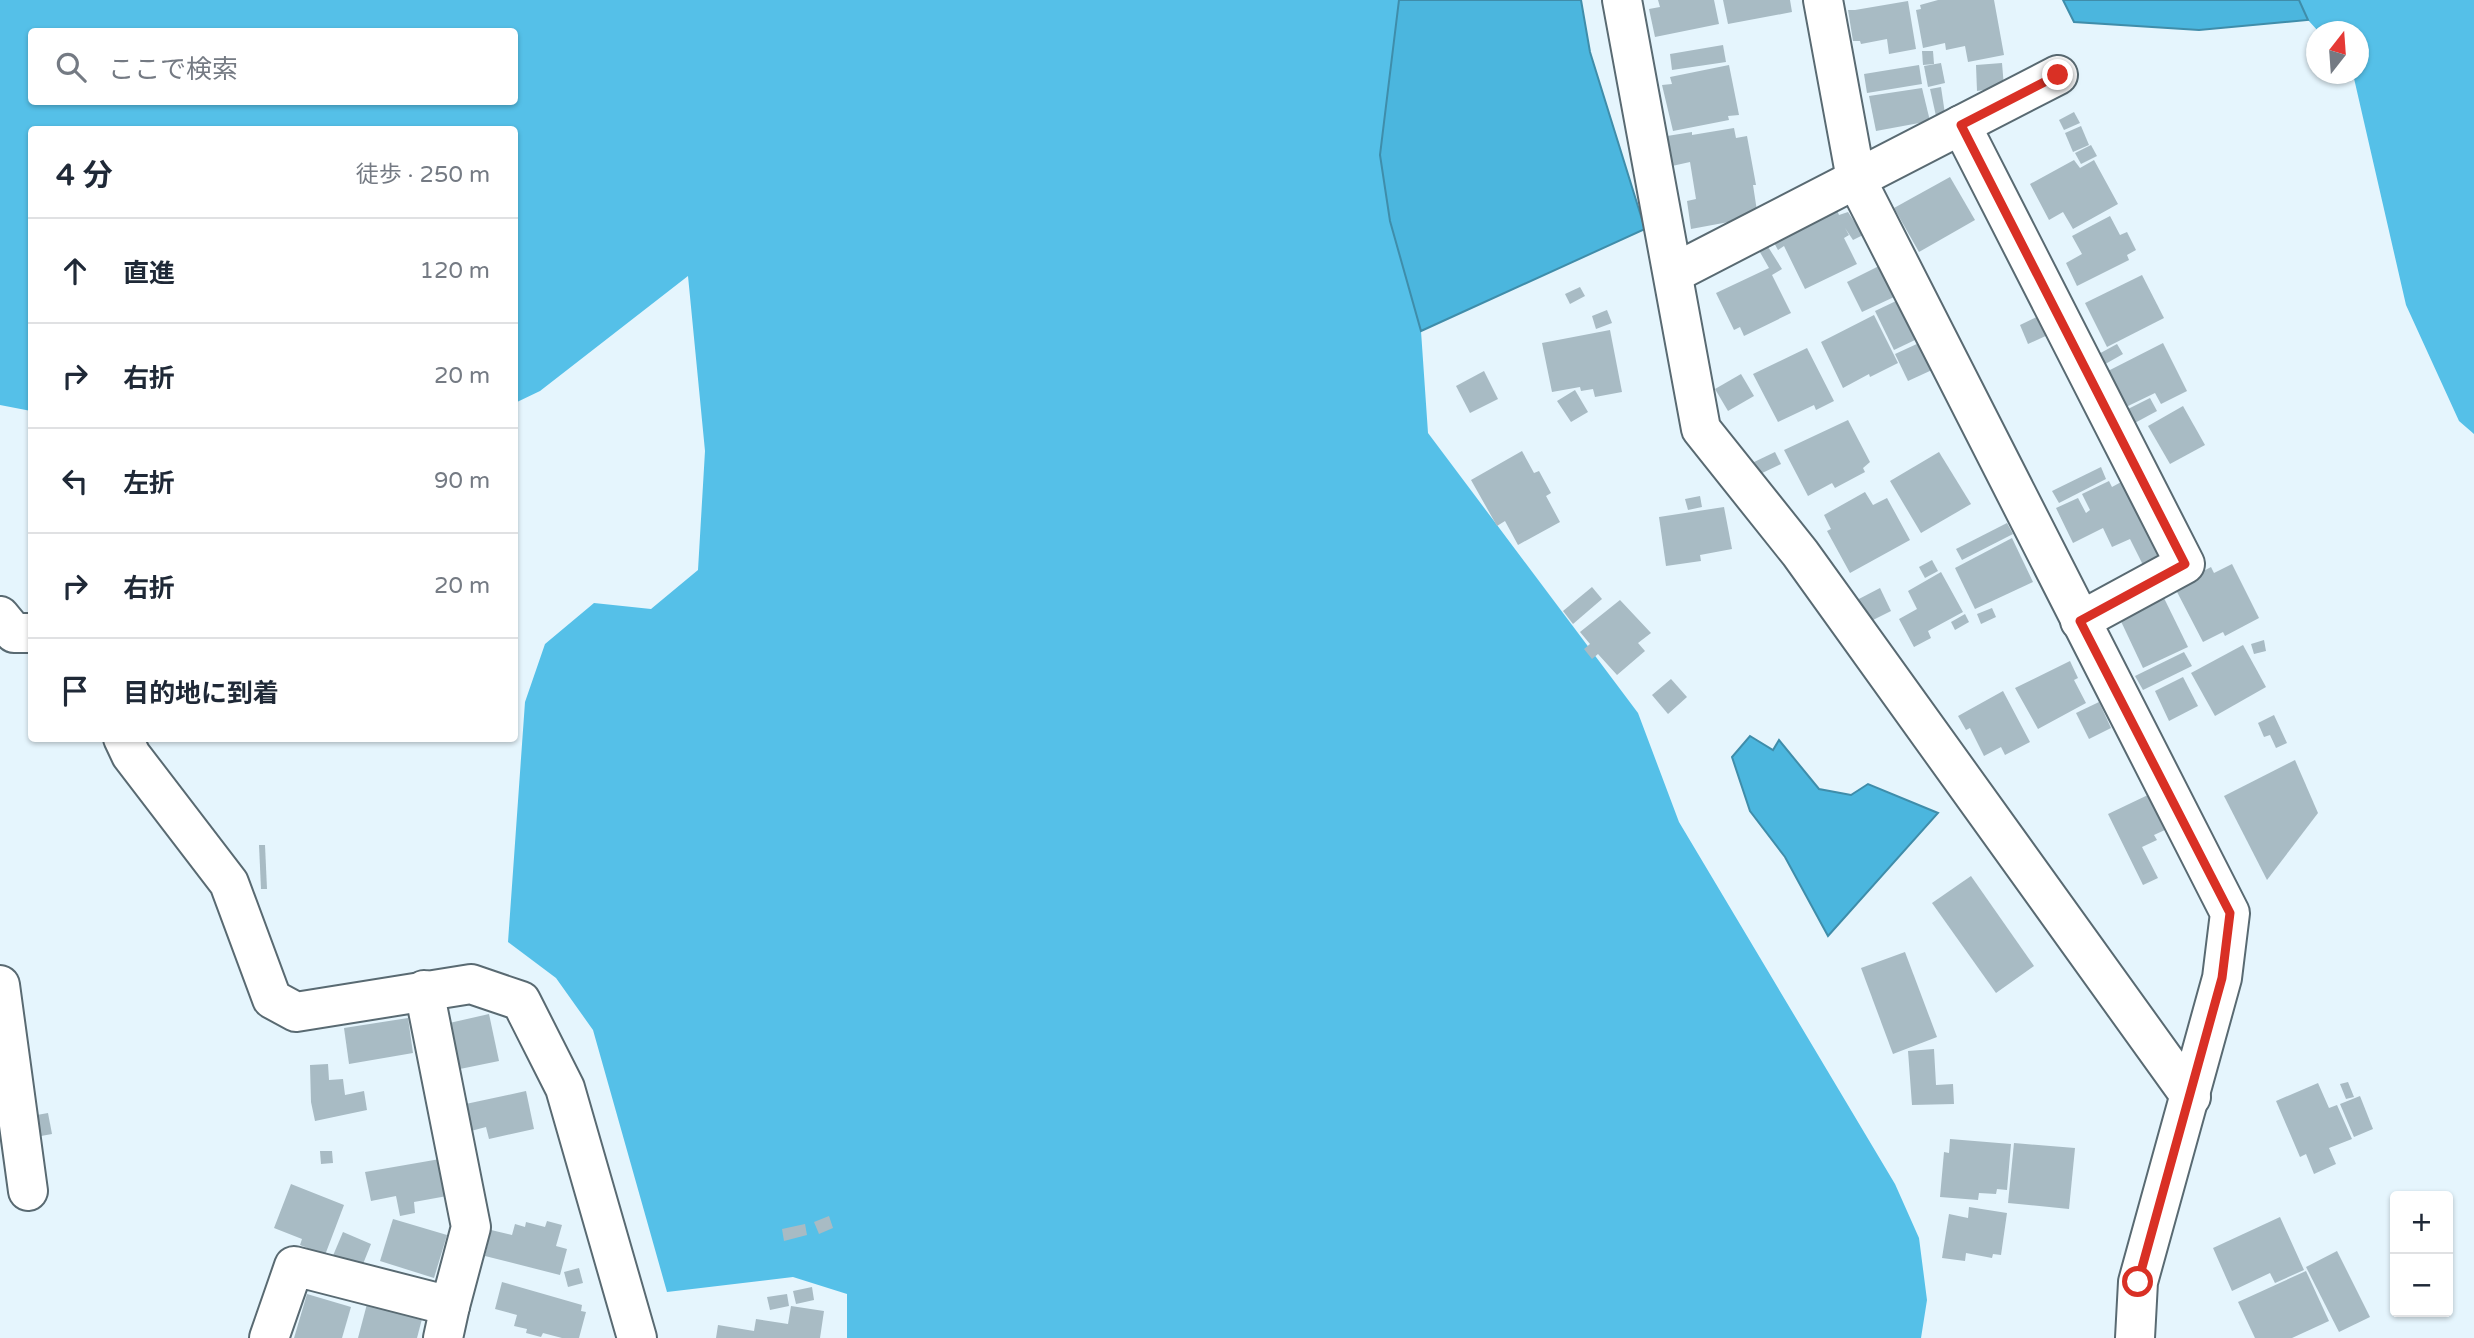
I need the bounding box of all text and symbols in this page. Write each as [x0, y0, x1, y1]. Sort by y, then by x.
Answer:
north arrow [2306, 21, 2369, 84]
search box [28, 28, 518, 105]
icon: search [52, 48, 90, 86]
text: ここで検索 [108, 54, 238, 85]
route end [2042, 59, 2073, 90]
text: 4 分 [56, 157, 113, 194]
text: 徒歩 · 250 m [356, 161, 490, 189]
icon: ahead [56, 252, 94, 290]
text: 120 m [420, 257, 490, 285]
text: 直進 [123, 258, 175, 289]
icon: right [56, 357, 94, 395]
text: 20 m [434, 362, 490, 390]
text: 右折 [123, 363, 175, 394]
icon: left [56, 462, 94, 500]
text: 90 m [434, 467, 490, 495]
text: 左折 [123, 468, 175, 499]
icon: right [56, 567, 94, 605]
text: 20 m [434, 572, 490, 600]
text: 右折 [123, 573, 175, 604]
icon: arrive [56, 672, 94, 710]
text: 目的地に到着 [123, 678, 279, 709]
map controls [2390, 1191, 2453, 1317]
button: + [2390, 1191, 2453, 1254]
button: − [2390, 1254, 2453, 1317]
route start [2122, 1266, 2153, 1297]

